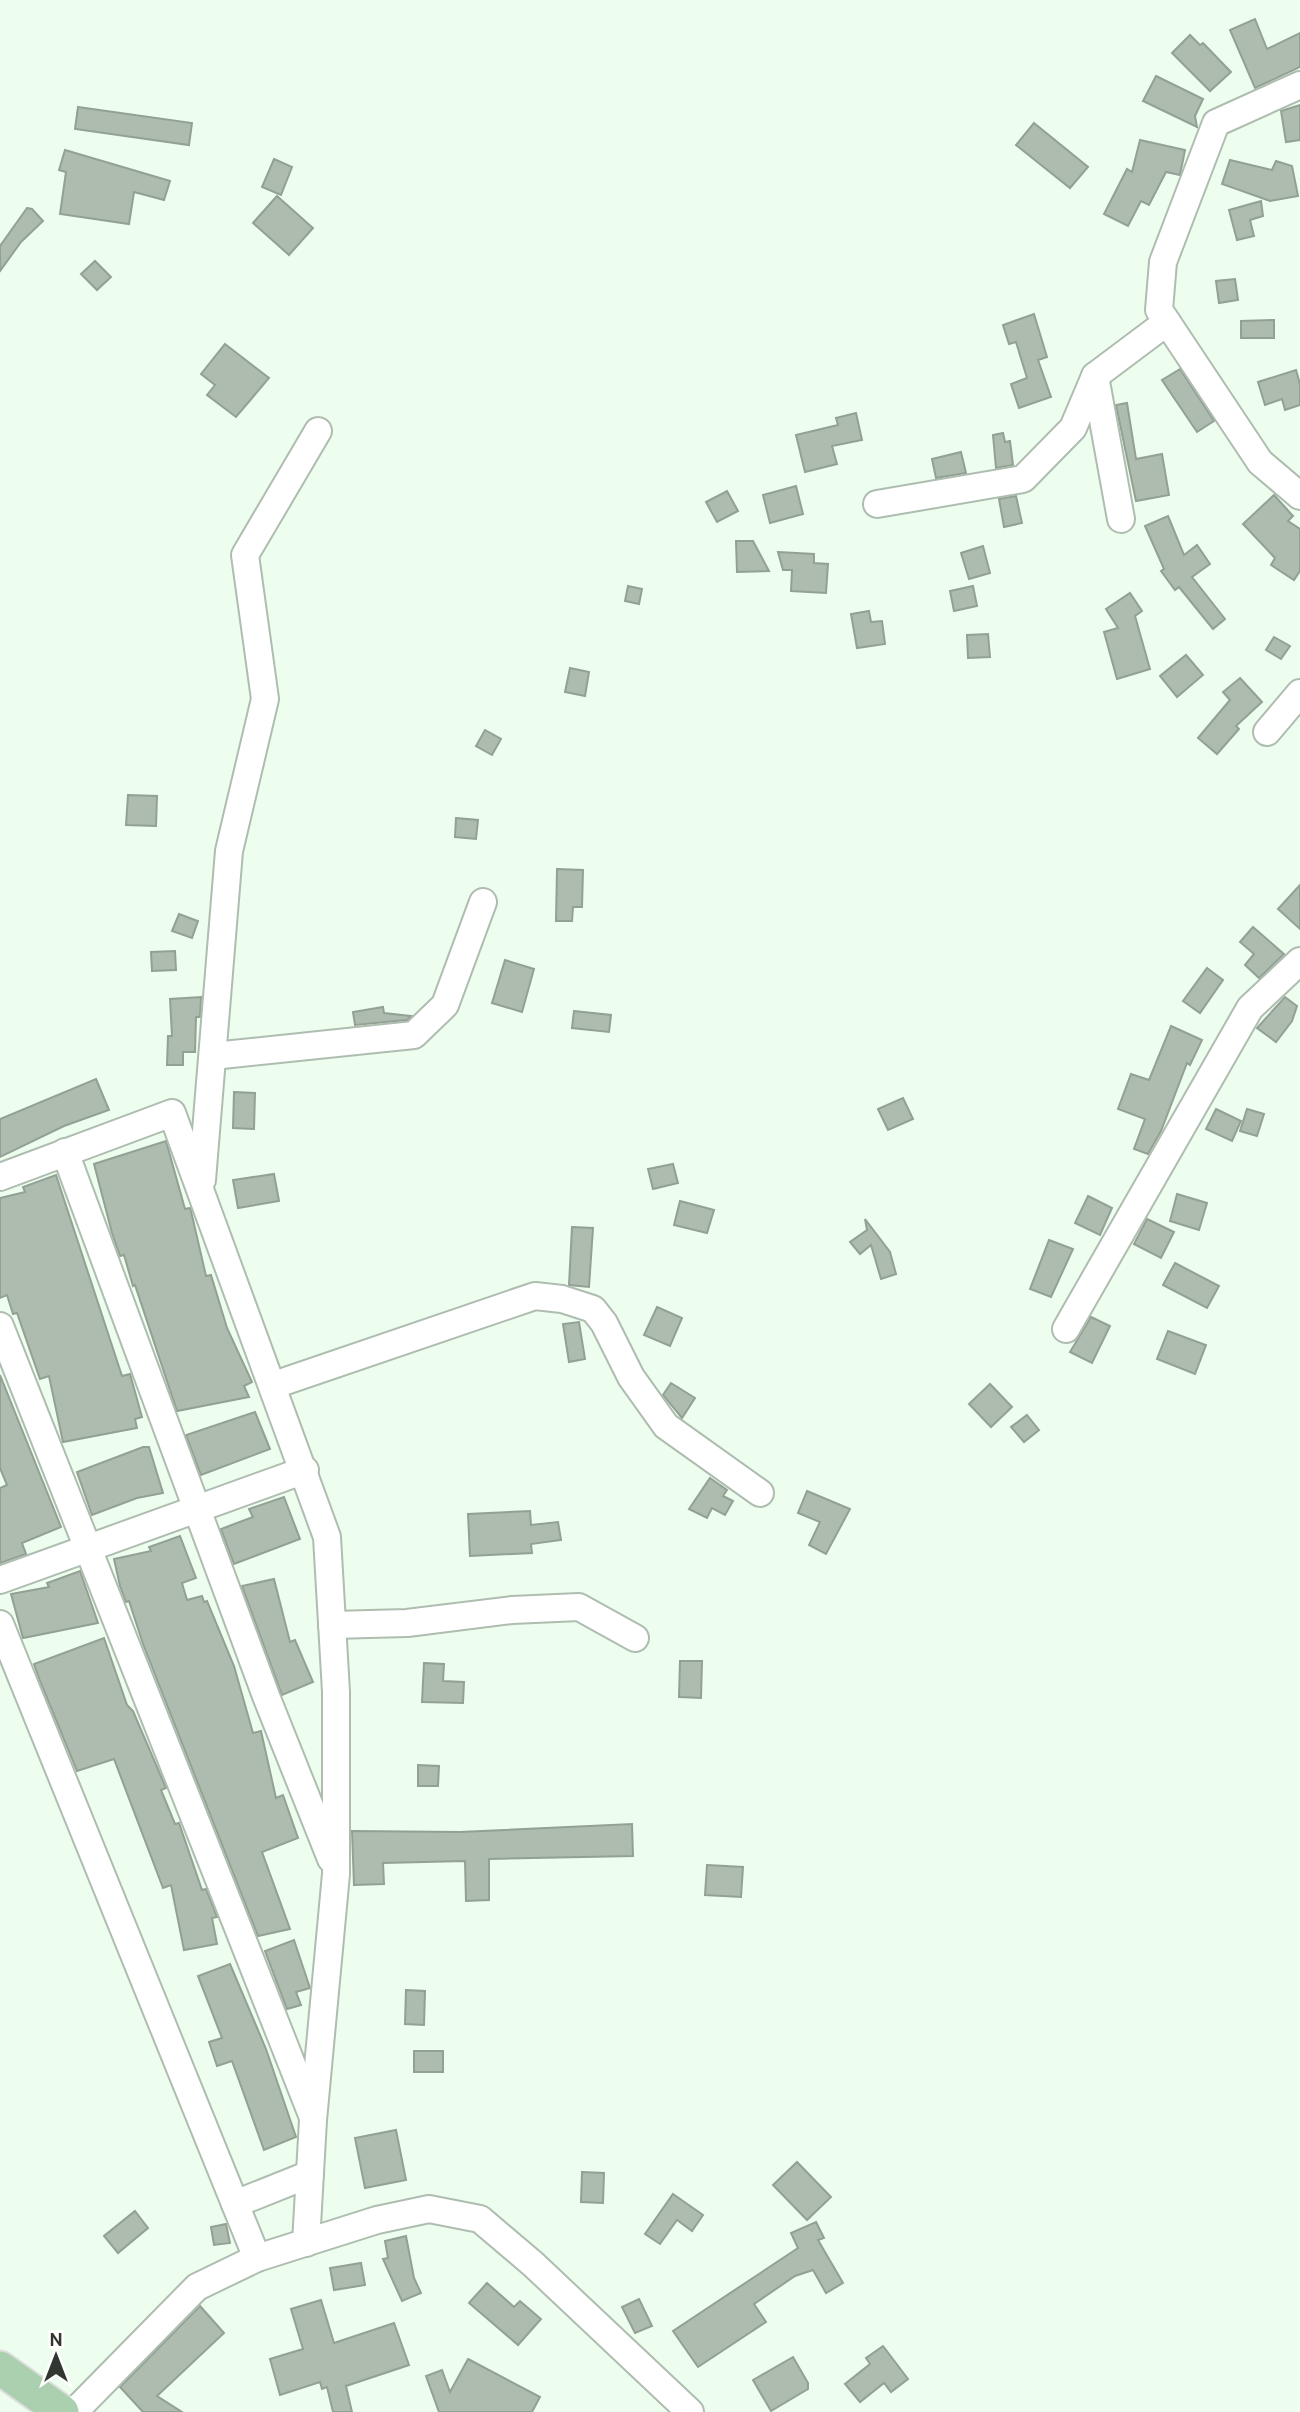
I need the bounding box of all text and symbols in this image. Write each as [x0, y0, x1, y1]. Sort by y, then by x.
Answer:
north arrow [21, 2321, 91, 2391]
text: N [49, 2329, 63, 2353]

